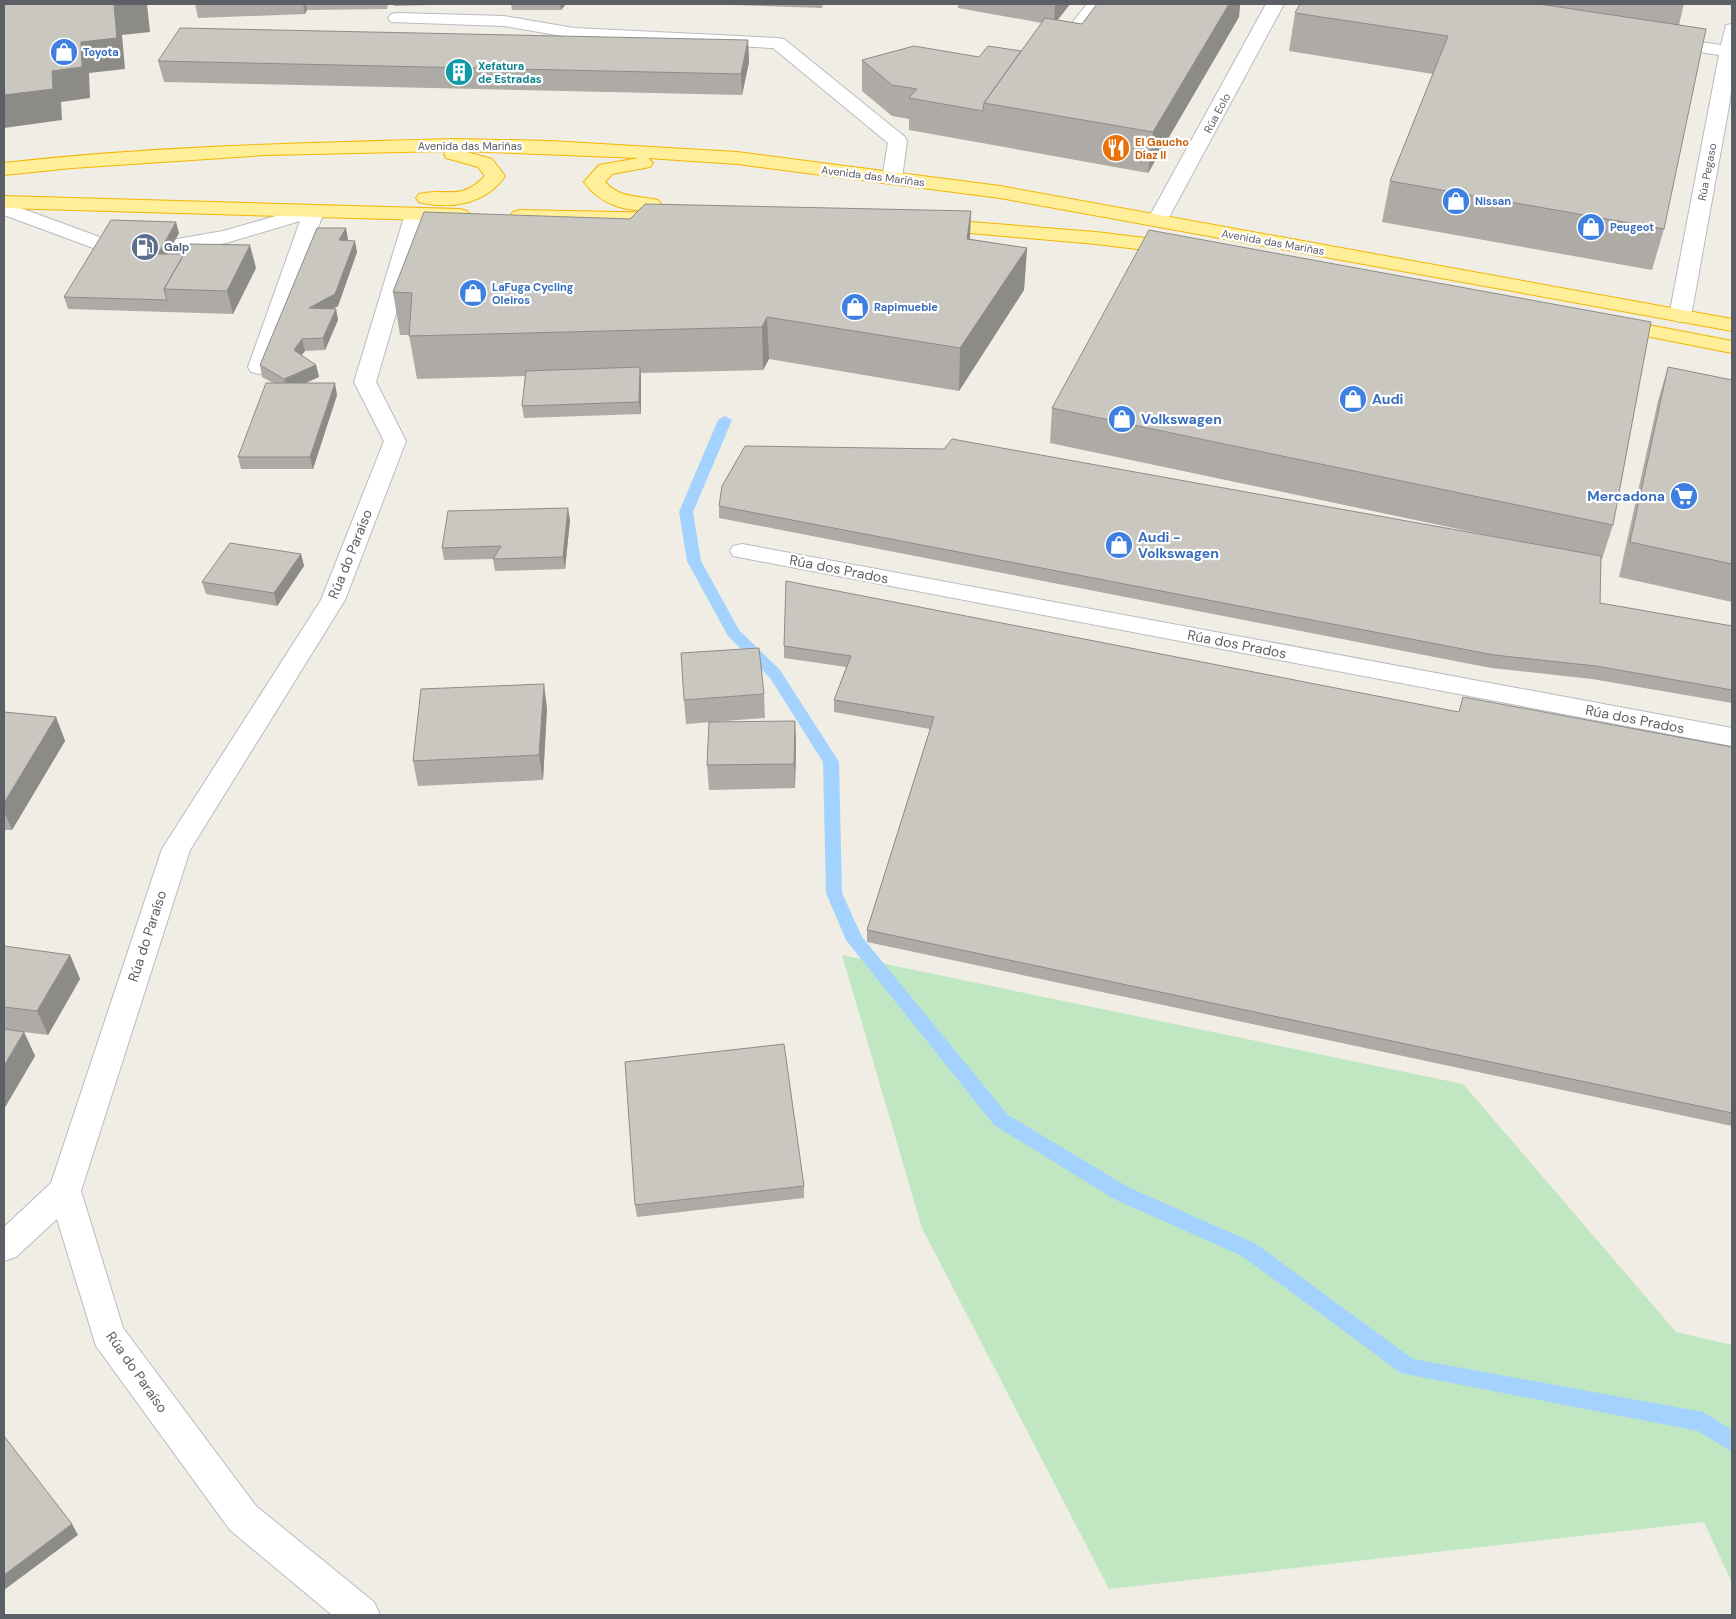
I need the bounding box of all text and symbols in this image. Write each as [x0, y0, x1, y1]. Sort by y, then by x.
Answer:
shop icon: Toyota [49, 37, 79, 67]
place label: Toyota [83, 45, 119, 59]
building icon: Xefatura de Estradas [444, 57, 474, 87]
place label: Xefatura de Estradas [478, 59, 542, 86]
street label: Rúa Eolo [1201, 91, 1233, 135]
restaurant icon: El Gaucho Díaz II [1101, 133, 1131, 163]
place label: El Gaucho Díaz II [1135, 135, 1189, 162]
street label: Avenida das Mariñas [418, 139, 522, 153]
street label: Rúa Pegaso [1695, 142, 1719, 202]
street label: Avenida das Mariñas [820, 163, 926, 189]
shop icon: Nissan [1441, 186, 1471, 216]
place label: Nissan [1475, 194, 1511, 208]
shop icon: Peugeot [1576, 212, 1606, 242]
place label: Peugeot [1610, 220, 1654, 234]
street label: Avenida das Mariñas [1220, 226, 1326, 258]
fuel station icon: Galp [130, 232, 160, 262]
place label: Galp [164, 240, 189, 254]
shop icon: LaFuga Cycling Oleiros [458, 278, 488, 308]
place label: LaFuga Cycling Oleiros [492, 280, 574, 307]
shop icon: Rapimueble [840, 292, 870, 322]
place label: Rapimueble [874, 300, 938, 314]
shop icon: Audi [1338, 384, 1368, 414]
place label: Audi [1372, 390, 1404, 408]
shop icon: Volkswagen [1107, 404, 1137, 434]
place label: Volkswagen [1141, 410, 1222, 428]
supermarket icon: Mercadona [1669, 481, 1699, 511]
place label: Mercadona [1587, 487, 1665, 505]
street label: Rúa do Paraíso [324, 507, 376, 601]
place label: Audi - Volkswagen [1138, 528, 1219, 562]
shop icon: Audi - Volkswagen [1104, 530, 1134, 560]
street label: Rúa dos Prados [788, 551, 890, 587]
street label: Rúa dos Prados [1186, 626, 1288, 662]
street label: Rúa dos Prados [1584, 701, 1686, 737]
street label: Rúa do Paraíso [124, 888, 170, 984]
street label: Rúa do Paraíso [102, 1328, 172, 1416]

